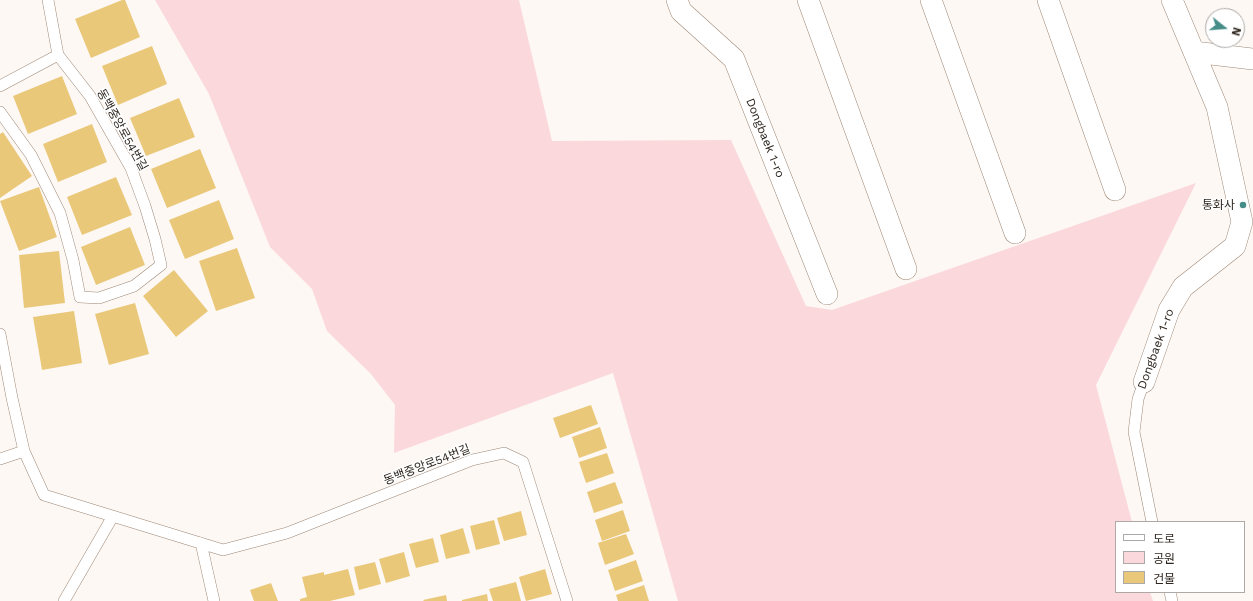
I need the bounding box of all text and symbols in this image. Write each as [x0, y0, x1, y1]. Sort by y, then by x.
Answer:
north arrow [1205, 8, 1245, 48]
text: N [1229, 26, 1243, 37]
street label: 동백중앙로54번길 [93, 86, 151, 174]
street label: Dongbaek 1-ro [742, 96, 788, 180]
place label: 통화사 [1202, 198, 1235, 212]
marker: 통화사 [1238, 200, 1248, 210]
street label: Dongbaek 1-ro [1135, 307, 1177, 391]
street label: 동백중앙로54번길 [382, 442, 472, 488]
legend [1115, 521, 1245, 593]
text: 도로 [1153, 532, 1175, 546]
text: 공원 [1153, 552, 1175, 566]
text: 건물 [1153, 572, 1175, 586]

